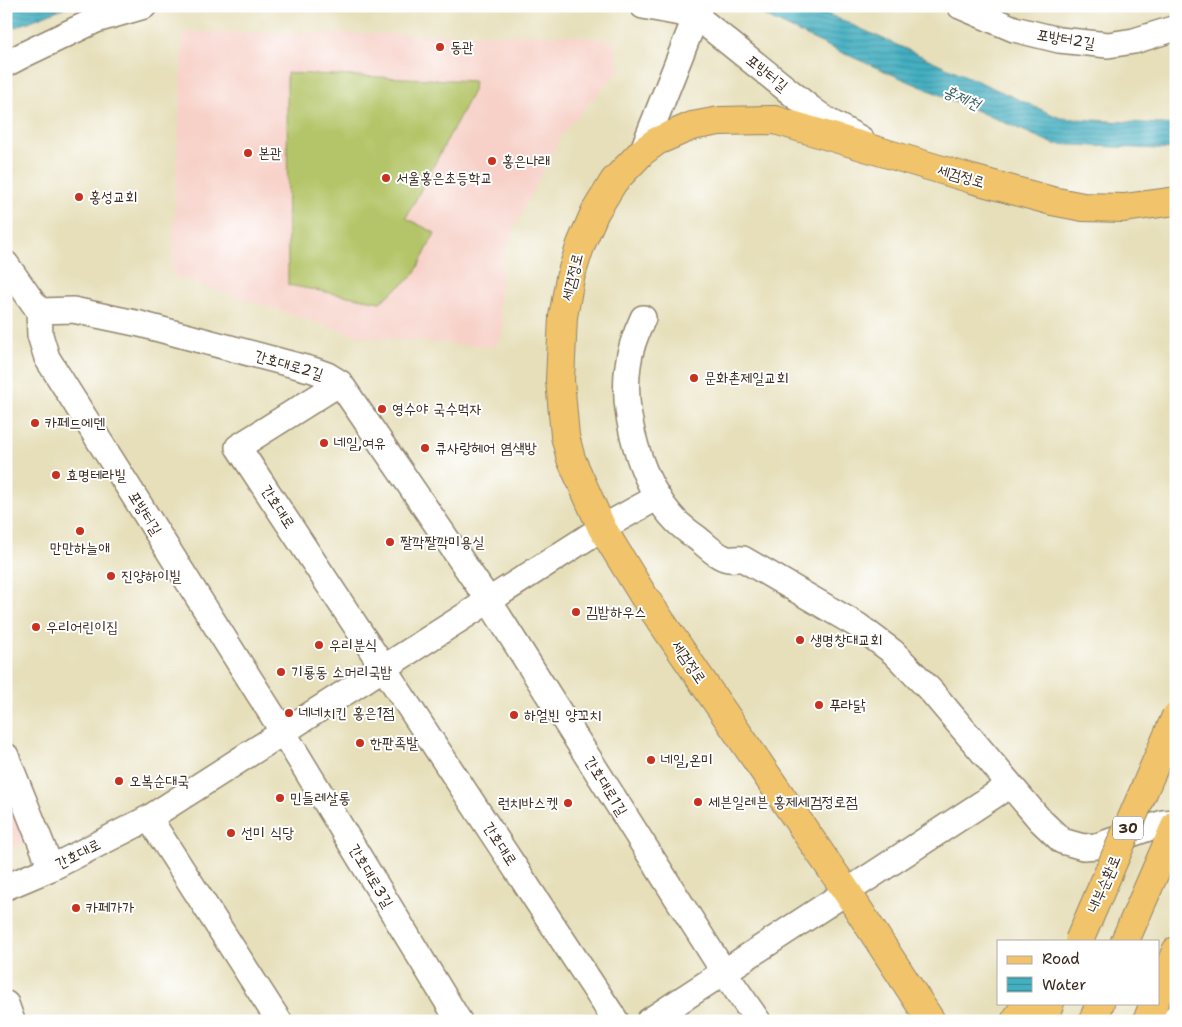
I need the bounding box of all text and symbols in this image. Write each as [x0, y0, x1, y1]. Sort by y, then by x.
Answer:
street label: 포방터2길 [1035, 25, 1097, 53]
place label: 동관 [450, 37, 474, 57]
marker: 동관 [434, 41, 446, 53]
street label: 포방터길 [742, 50, 792, 96]
water label: 홍제천 [940, 80, 986, 116]
place label: 본관 [258, 143, 282, 163]
marker: 본관 [242, 147, 254, 159]
place label: 홍은나래 [502, 151, 550, 171]
marker: 홍은나래 [486, 155, 498, 167]
street label: 세검정로 [935, 160, 987, 192]
place label: 서울홍은초등학교 [396, 168, 493, 188]
marker: 서울홍은초등학교 [380, 172, 392, 184]
place label: 홍성교회 [89, 187, 137, 207]
marker: 홍성교회 [73, 191, 85, 203]
street label: 세검정로 [556, 251, 588, 303]
street label: 간호대로2길 [252, 346, 326, 384]
place label: 문화촌제일교회 [704, 368, 789, 388]
marker: 문화촌제일교회 [688, 372, 700, 384]
place label: 영수야 국수먹자 [392, 399, 482, 419]
marker: 영수야 국수먹자 [376, 403, 388, 415]
place label: 카페드에덴 [45, 413, 105, 433]
marker: 카페드에덴 [29, 417, 41, 429]
place label: 네일,여유 [334, 433, 386, 453]
marker: 네일,여유 [318, 437, 330, 449]
place label: 큐사랑헤어 염색방 [435, 438, 538, 458]
marker: 큐사랑헤어 염색방 [419, 442, 431, 454]
place label: 효명테라빌 [66, 465, 126, 485]
marker: 효명테라빌 [50, 469, 62, 481]
street label: 간호대로 [256, 481, 300, 533]
street label: 포방터길 [124, 487, 166, 539]
marker: 만만하늘애 [74, 525, 86, 537]
place label: 짤깍짤깍미용실 [400, 532, 485, 552]
marker: 짤깍짤깍미용실 [384, 536, 396, 548]
place label: 만만하늘애 [50, 538, 110, 558]
place label: 진양하이빌 [121, 566, 181, 586]
marker: 진양하이빌 [105, 570, 117, 582]
place label: 김밥하우스 [586, 602, 646, 622]
marker: 김밥하우스 [570, 606, 582, 618]
place label: 우리어린이집 [46, 617, 118, 637]
marker: 우리어린이집 [30, 621, 42, 633]
place label: 생명창대교회 [810, 630, 882, 650]
marker: 생명창대교회 [794, 634, 806, 646]
place label: 우리분식 [329, 635, 377, 655]
street label: 세검정로 [667, 636, 711, 688]
marker: 우리분식 [313, 639, 325, 651]
place label: 기룡동 소머리국밥 [291, 662, 393, 682]
marker: 기룡동 소머리국밥 [275, 666, 287, 678]
place label: 푸라닭 [829, 695, 866, 715]
marker: 푸라닭 [813, 699, 825, 711]
place label: 네네치킨 홍은1점 [299, 703, 395, 723]
place label: 하얼빈 양꼬치 [524, 705, 602, 725]
marker: 네네치킨 홍은1점 [283, 707, 295, 719]
marker: 하얼빈 양꼬치 [508, 709, 520, 721]
place label: 한판족발 [370, 733, 418, 753]
marker: 한판족발 [354, 737, 366, 749]
place label: 네일,온미 [661, 750, 713, 770]
street label: 간호대로1길 [580, 752, 632, 820]
marker: 네일,온미 [645, 754, 657, 766]
place label: 오복순대국 [129, 771, 189, 791]
marker: 오복순대국 [113, 775, 125, 787]
place label: 민들레살롱 [290, 788, 350, 808]
marker: 민들레살롱 [274, 792, 286, 804]
place label: 세븐일레븐 홍제세검정로점 [708, 792, 858, 812]
place label: 런치바스켓 [498, 793, 558, 813]
marker: 세븐일레븐 홍제세검정로점 [692, 796, 704, 808]
marker: 런치바스켓 [562, 797, 574, 809]
road number: 30 [1113, 816, 1143, 840]
street label: 간호대로 [478, 818, 522, 870]
place label: 선미 식당 [241, 823, 294, 843]
marker: 선미 식당 [225, 827, 237, 839]
street label: 간호대로 [52, 834, 104, 874]
street label: 간호대로3길 [344, 840, 398, 912]
street label: 내부순환로 [1083, 852, 1125, 916]
place label: 카페가가 [86, 898, 134, 918]
marker: 카페가가 [70, 902, 82, 914]
legend [997, 940, 1160, 1004]
text: Road [1042, 949, 1080, 969]
text: Water [1042, 975, 1086, 995]

